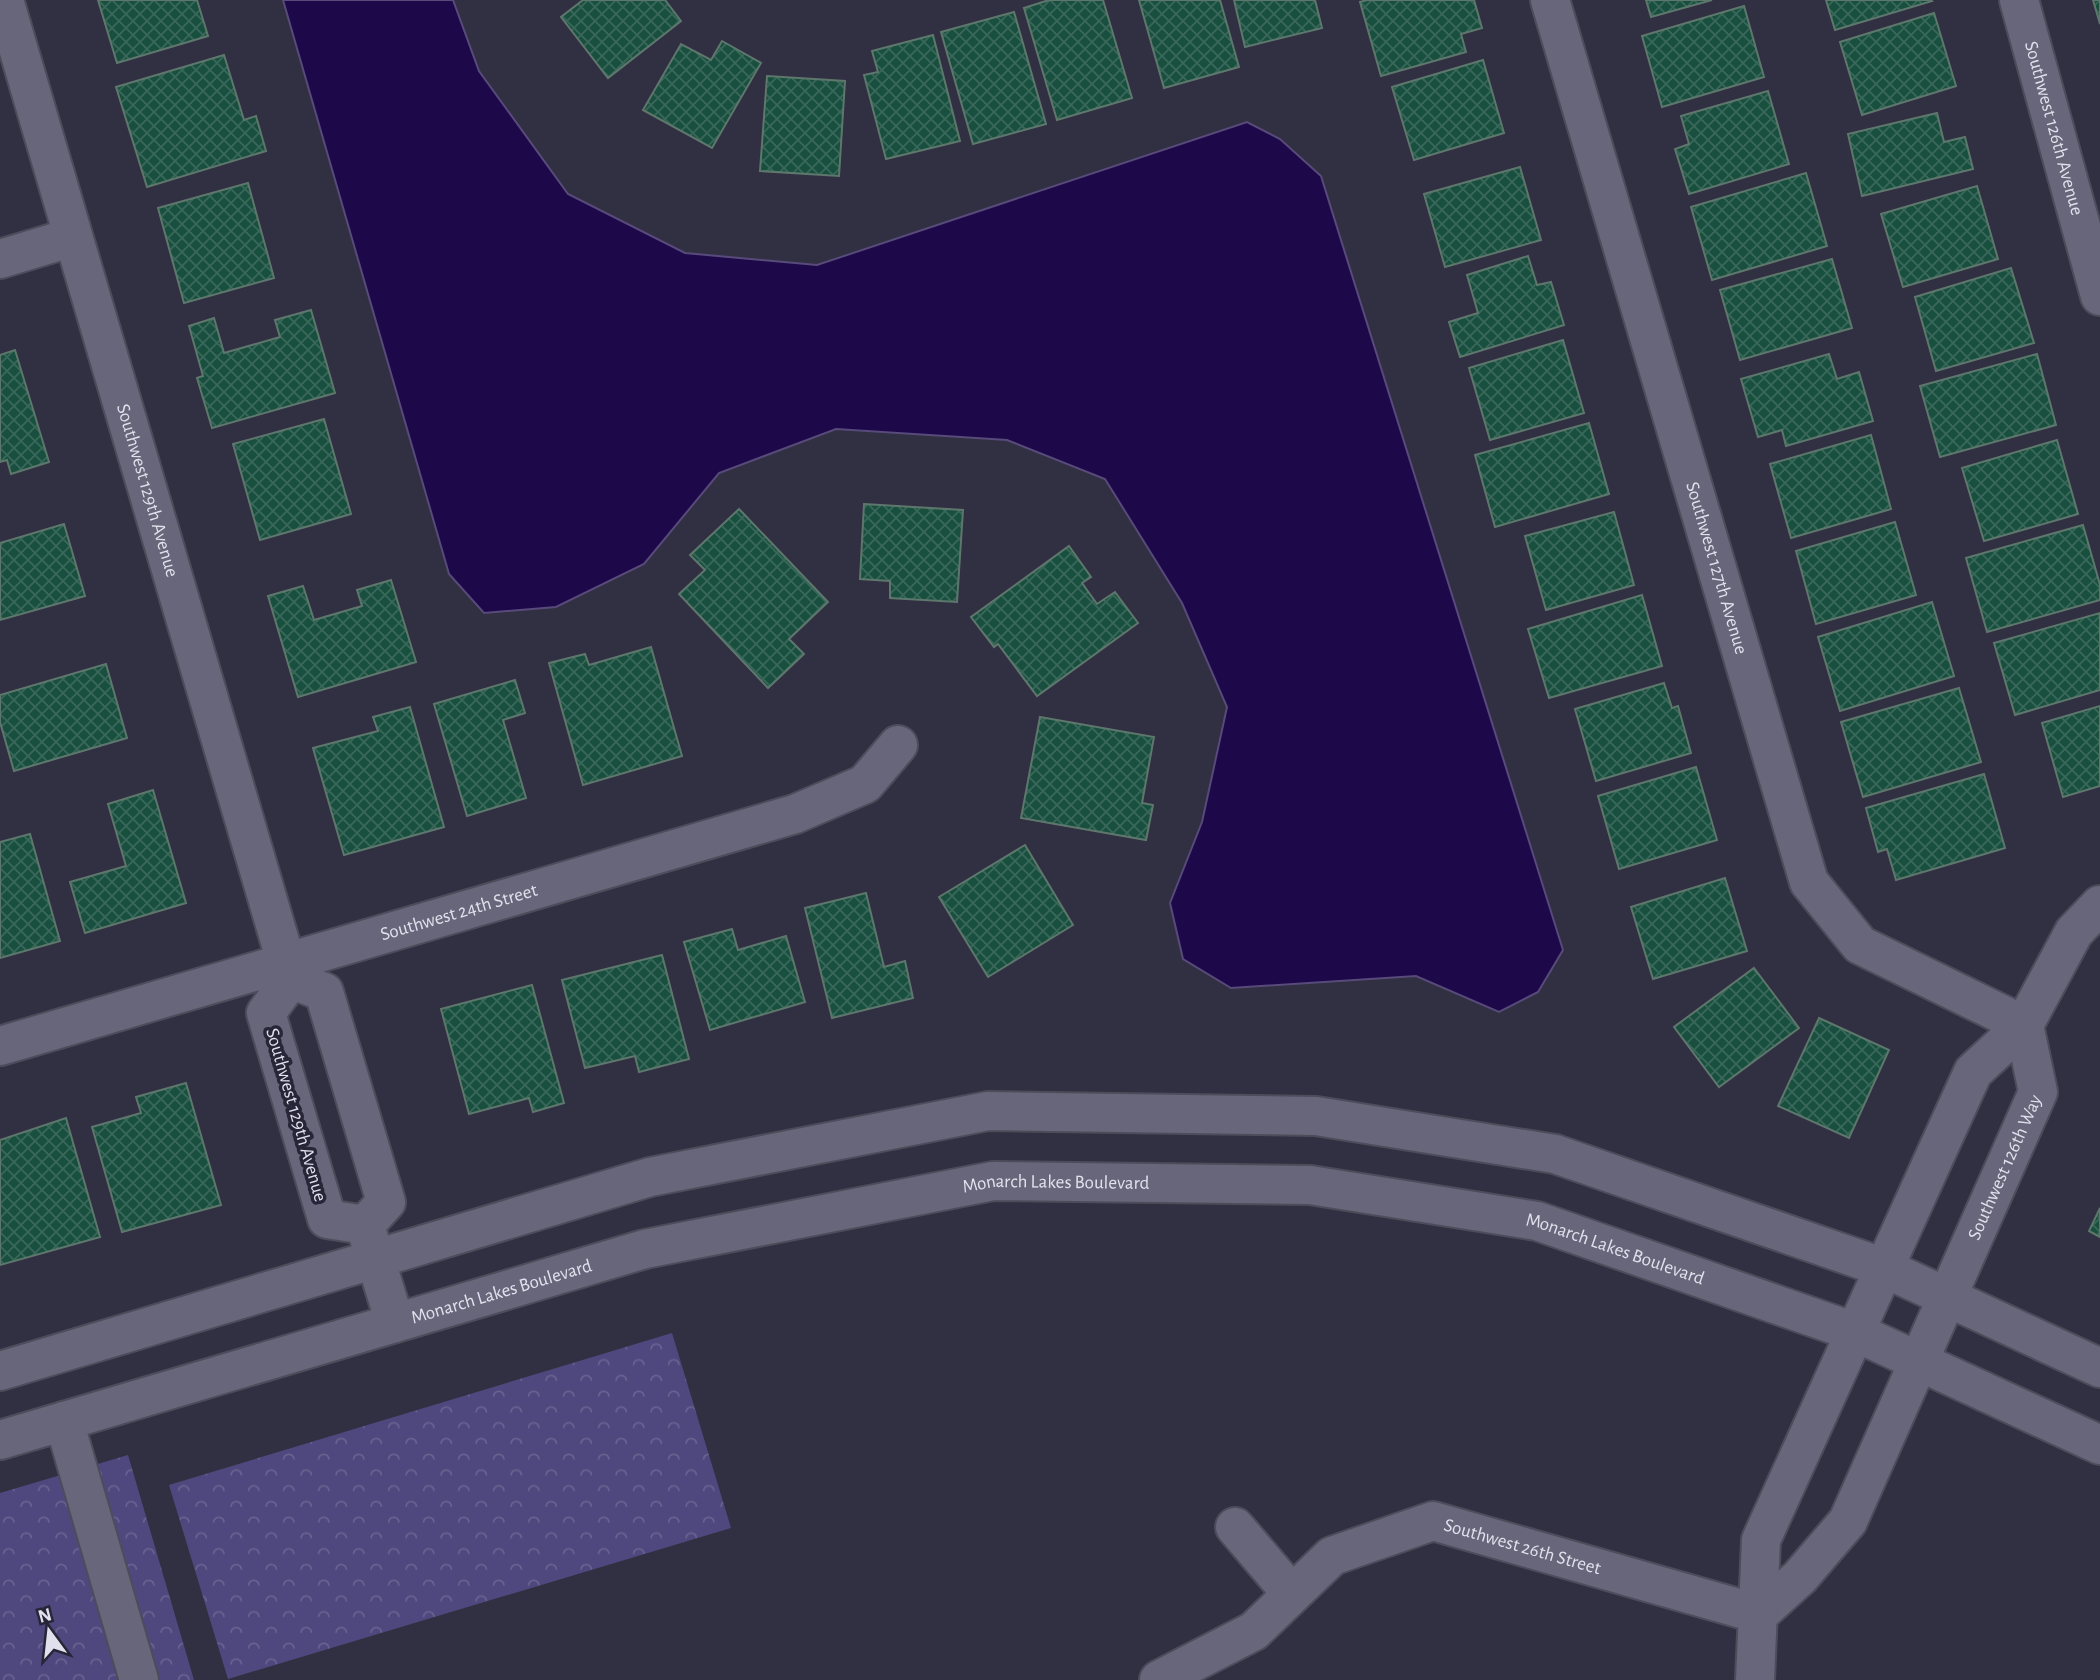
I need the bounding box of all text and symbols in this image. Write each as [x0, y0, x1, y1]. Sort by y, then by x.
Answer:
street label: Southwest 126th Avenue [2021, 39, 2087, 217]
street label: Southwest 129th Avenue [113, 402, 182, 579]
street label: Southwest 127th Avenue [1683, 480, 1751, 656]
street label: Southwest 24th Street [378, 880, 539, 944]
street label: Southwest 129th Avenue [262, 1026, 330, 1204]
street label: Southwest 126th Way [1964, 1092, 2045, 1243]
street label: Monarch Lakes Boulevard [961, 1171, 1150, 1196]
street label: Monarch Lakes Boulevard [1525, 1210, 1707, 1288]
street label: Monarch Lakes Boulevard [409, 1256, 594, 1327]
street label: Southwest 26th Street [1442, 1515, 1603, 1578]
north arrow [14, 1596, 84, 1666]
text: N [36, 1605, 54, 1627]

